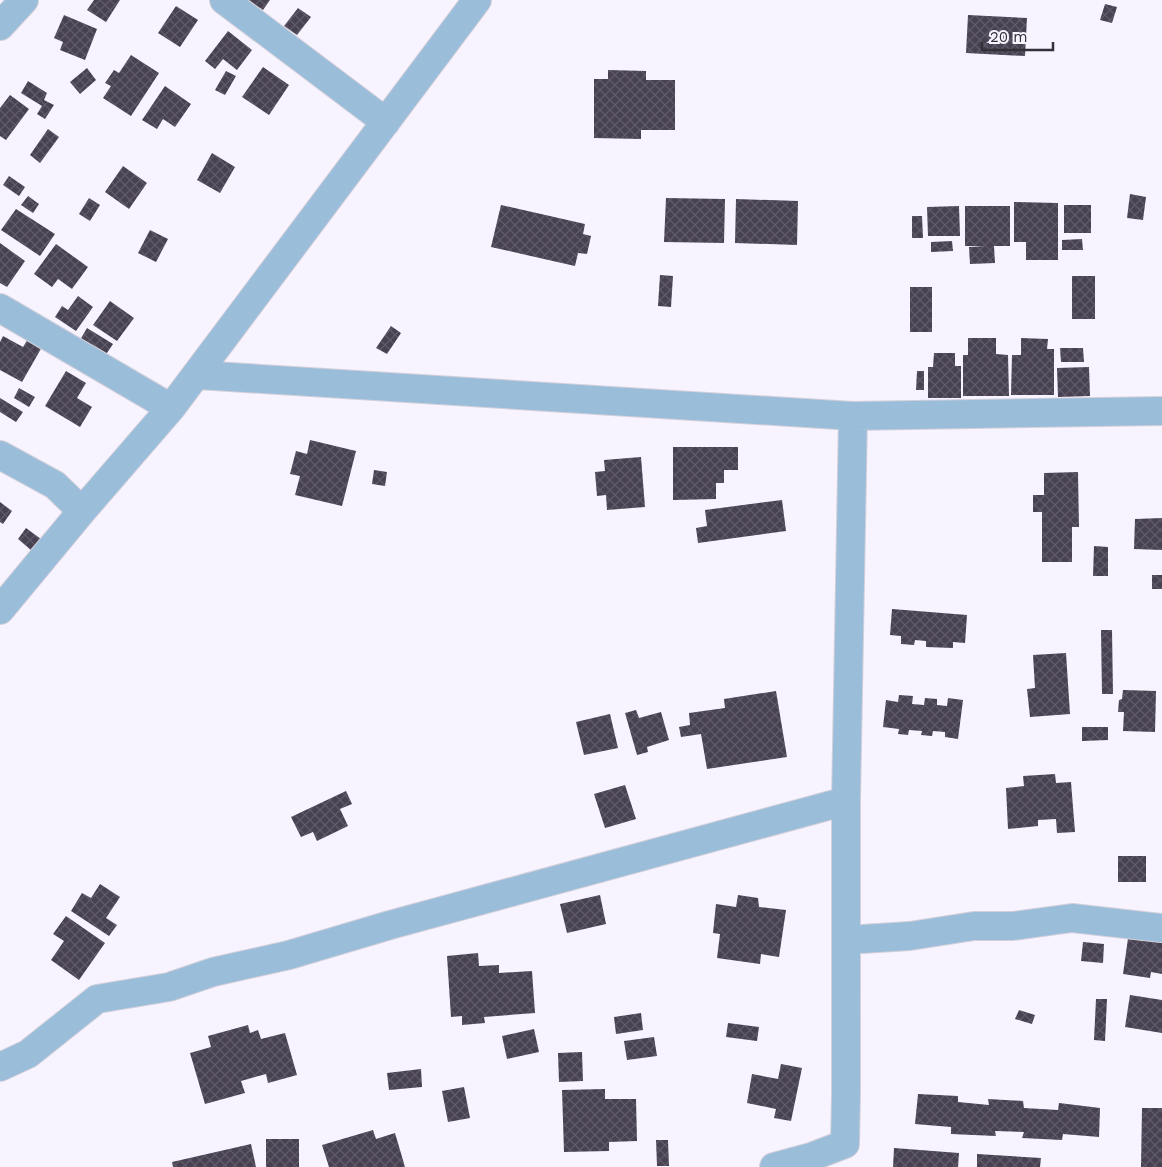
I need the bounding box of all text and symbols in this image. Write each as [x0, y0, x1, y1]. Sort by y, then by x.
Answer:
scale bar [982, 20, 1053, 52]
text: 20 m [990, 28, 1028, 46]

